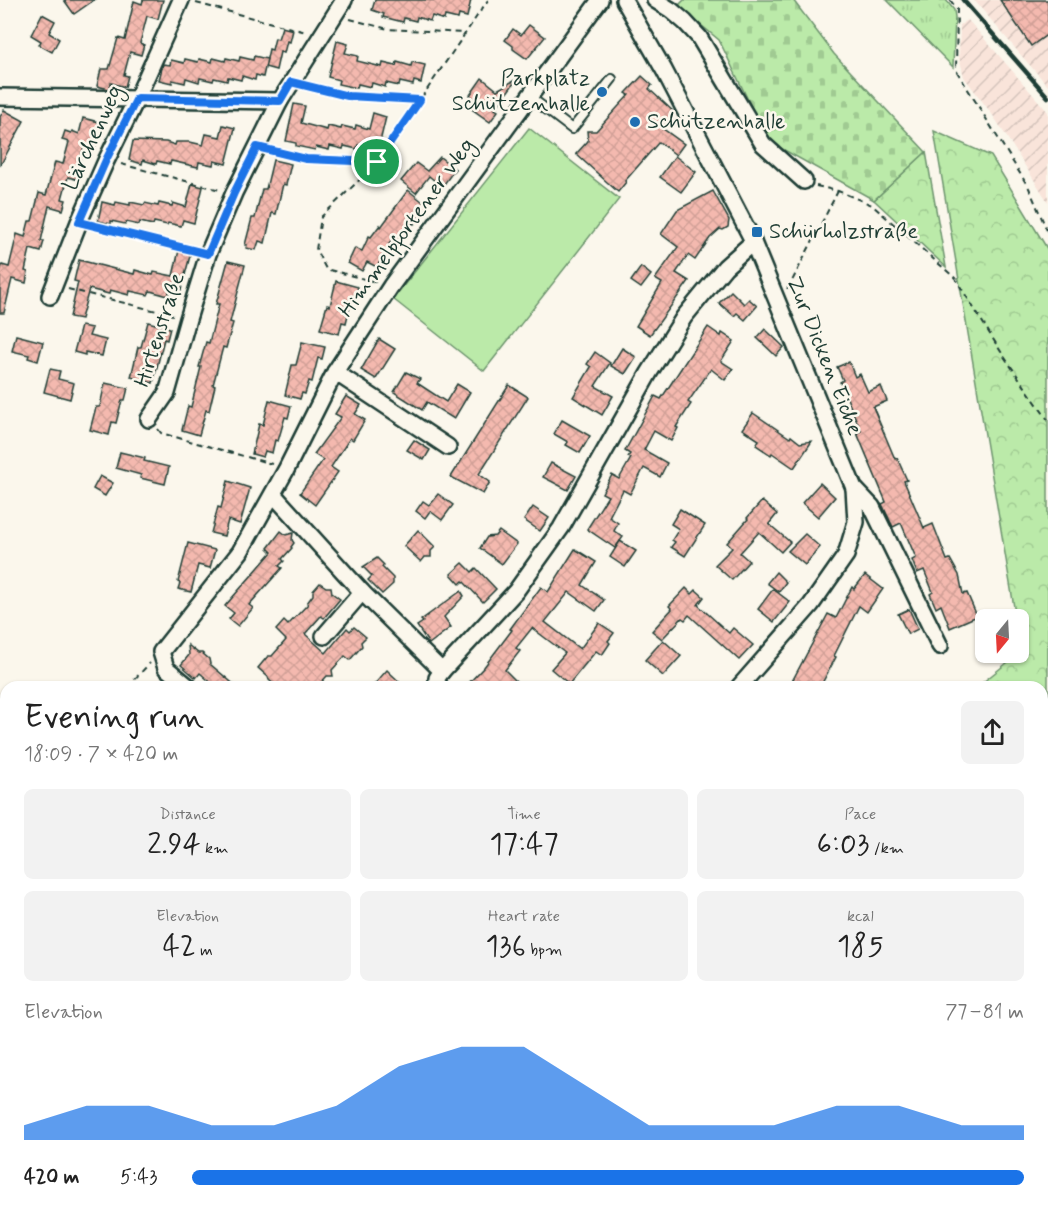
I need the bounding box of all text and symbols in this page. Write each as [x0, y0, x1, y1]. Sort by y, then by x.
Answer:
place label: Parkplatz Schützenhalle [452, 65, 590, 118]
street label: Lärchenweg [56, 81, 132, 197]
marker: Parkplatz Schützenhalle [595, 85, 609, 99]
place label: Schützenhalle [647, 108, 785, 136]
marker: Schützenhalle [628, 115, 642, 129]
street label: Himmelpfortener Weg [333, 133, 484, 325]
pin [351, 136, 402, 187]
icon: arrive [360, 145, 393, 178]
place label: Schürholzstraße [769, 218, 918, 246]
marker: Schürholzstraße [750, 225, 764, 239]
street label: Hirtenstraße [128, 269, 192, 391]
street label: Zur Dicken Eiche [779, 273, 869, 440]
north arrow [975, 609, 1029, 663]
map controls [975, 609, 1029, 663]
text: Evening run [24, 696, 204, 740]
button: share [961, 701, 1024, 764]
text: 18:09 · 7 × 420 m [24, 741, 178, 768]
text: Distance [160, 804, 216, 825]
text: Time [507, 804, 541, 825]
text: Pace [844, 804, 876, 825]
text: 2.94 [147, 825, 201, 864]
text: 17:47 [489, 825, 559, 864]
text: 6:03 [817, 825, 869, 864]
text: km [201, 838, 228, 859]
text: /km [869, 838, 904, 859]
text: Elevation [156, 906, 219, 927]
text: Heart rate [488, 906, 560, 927]
text: kcal [847, 906, 874, 927]
text: 42 [162, 927, 196, 966]
text: 136 [486, 927, 526, 966]
text: 185 [837, 927, 884, 966]
text: m [196, 940, 213, 961]
text: bpm [526, 940, 562, 961]
text: Elevation [24, 999, 103, 1026]
text: 77–81 m [945, 999, 1024, 1026]
text: 420 m [24, 1164, 80, 1191]
text: 5:43 [120, 1164, 157, 1191]

